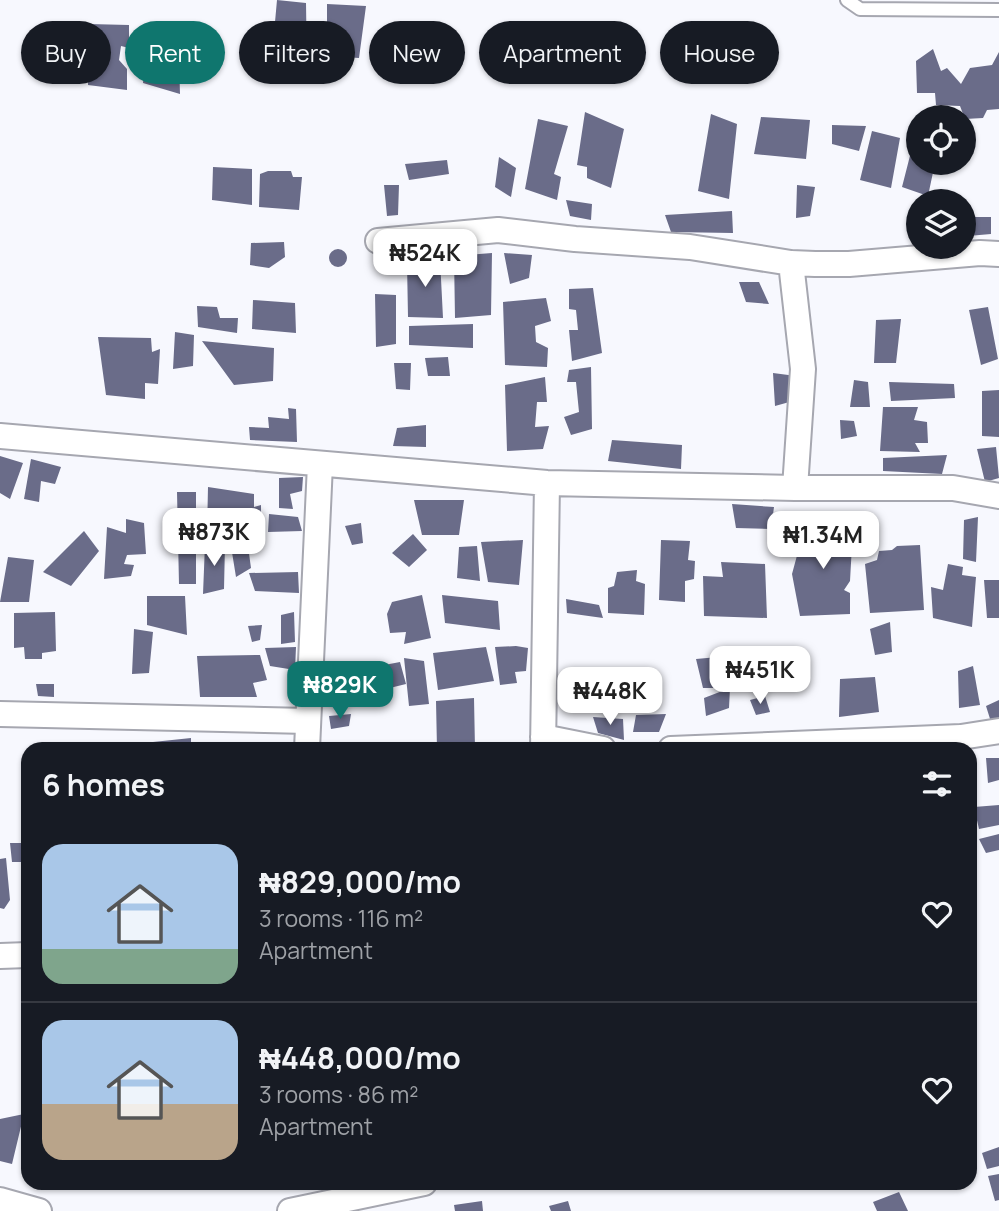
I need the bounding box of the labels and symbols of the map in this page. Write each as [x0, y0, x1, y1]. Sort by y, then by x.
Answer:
pin: ₦524K [376, 230, 474, 289]
pin: ₦873K [165, 508, 263, 568]
pin: ₦1.34M [766, 512, 880, 571]
pin: ₦451K [711, 646, 809, 706]
pin: ₦829K [291, 662, 389, 721]
pin: ₦448K [561, 668, 659, 727]

